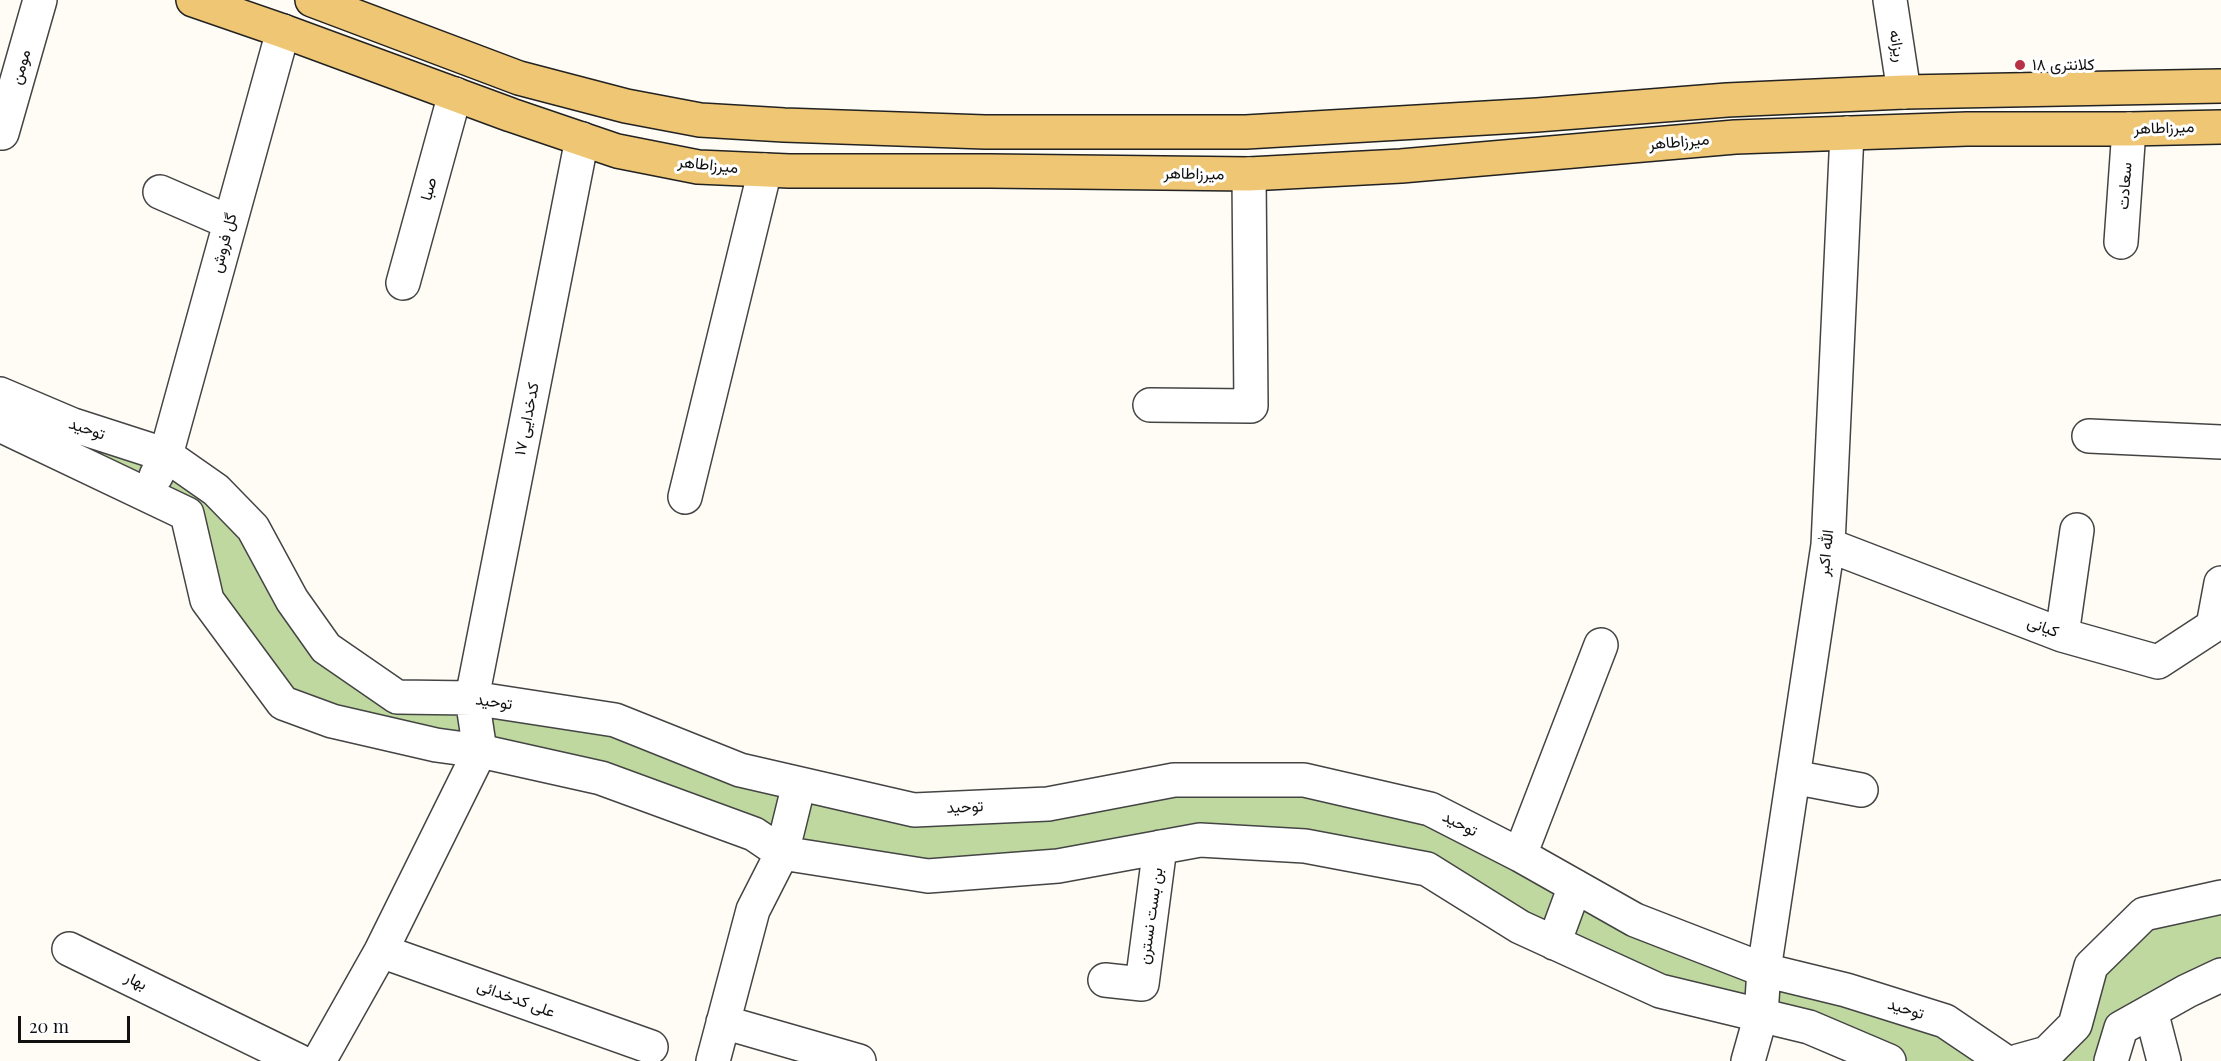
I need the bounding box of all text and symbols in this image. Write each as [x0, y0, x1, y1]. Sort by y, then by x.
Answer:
street label: ریزانه [1885, 28, 1909, 64]
street label: مومن [7, 47, 35, 87]
place label: کلانتری ۱۸ [2032, 55, 2095, 75]
marker: کلانتری ۱۸ [2013, 58, 2027, 72]
street label: میرزاطاهر [2133, 117, 2195, 139]
street label: میرزاطاهر [1648, 130, 1710, 154]
street label: میرزاطاهر [677, 152, 739, 178]
street label: سعادت [2114, 162, 2136, 210]
street label: میرزاطاهر [1163, 164, 1225, 184]
street label: صبا [417, 175, 441, 203]
street label: گل فروش [207, 211, 241, 275]
street label: کدخدایی ۱۷ [511, 381, 543, 457]
street label: توحید [66, 414, 108, 444]
street label: الله اکبر [1814, 529, 1838, 577]
street label: کیانی [2025, 612, 2061, 642]
street label: توحید [474, 690, 514, 714]
street label: توحید [946, 796, 984, 818]
street label: توحید [1439, 807, 1481, 841]
street label: بن بست نسترن [1135, 866, 1167, 966]
street label: بهار [122, 967, 150, 995]
street label: علی کدخدائی [474, 976, 558, 1022]
street label: توحید [1885, 994, 1927, 1024]
scale bar [21, 1004, 134, 1042]
text: 20 m [29, 1014, 69, 1038]

